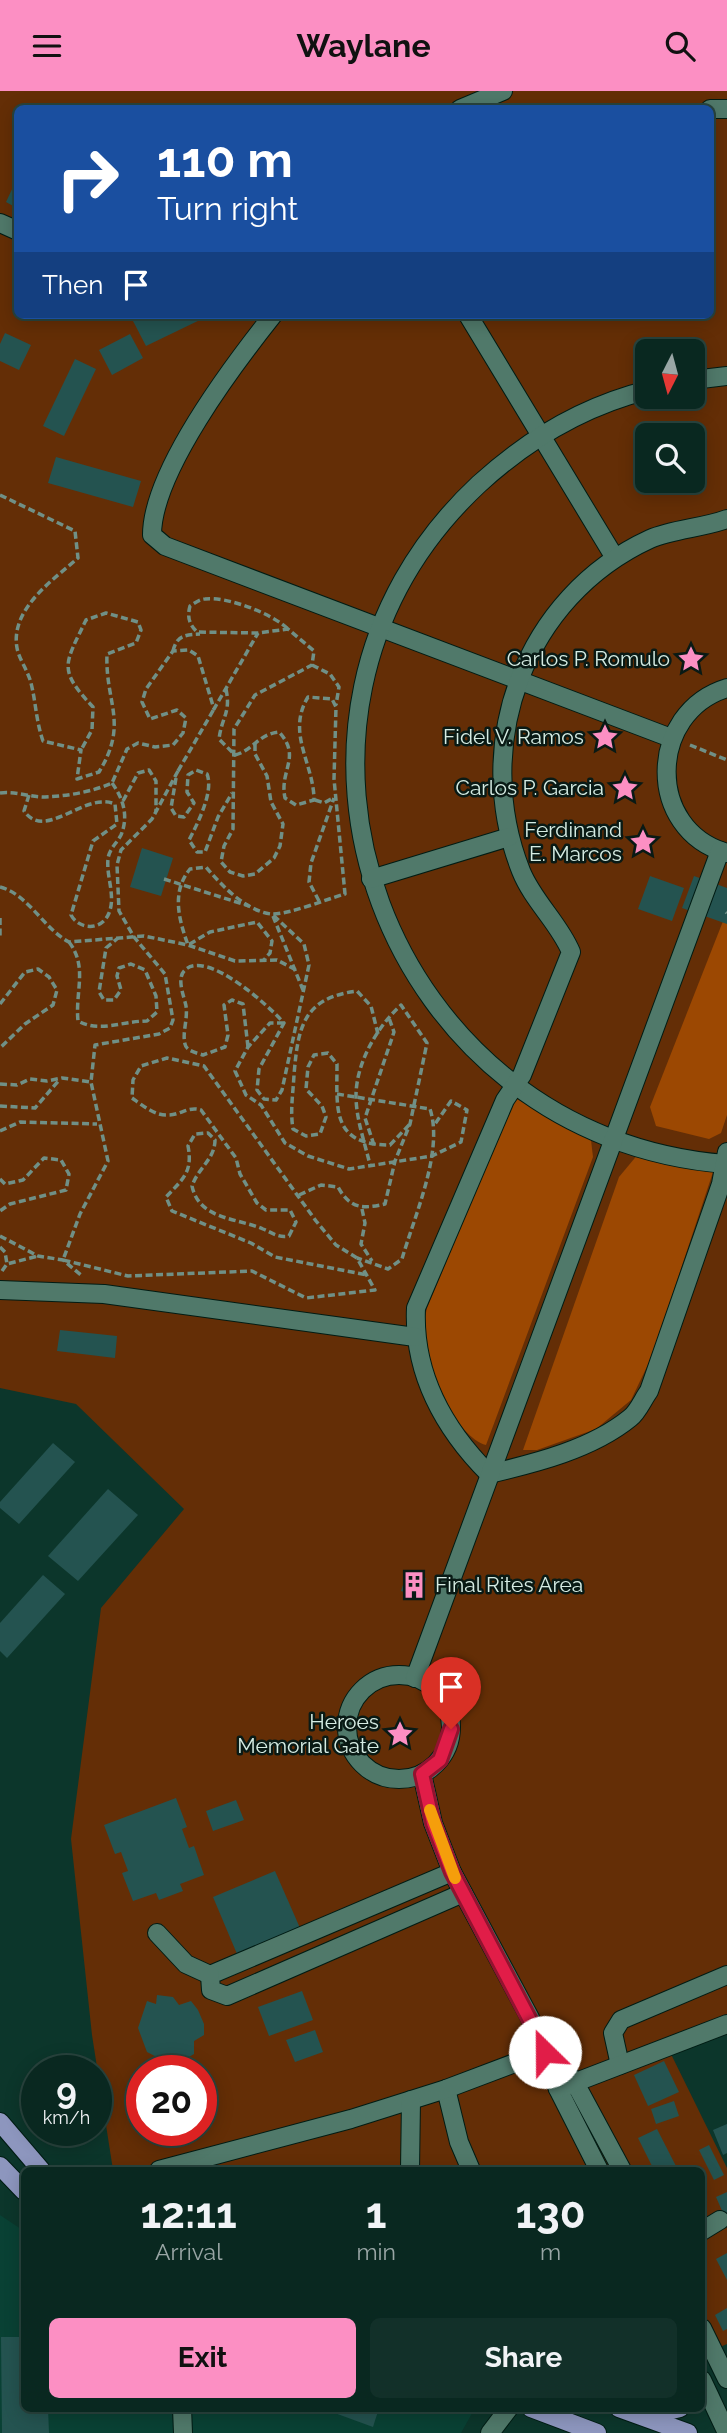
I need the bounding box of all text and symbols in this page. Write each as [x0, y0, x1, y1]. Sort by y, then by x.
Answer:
icon: menu [28, 27, 66, 65]
text: Waylane [296, 27, 431, 64]
icon: search [661, 27, 699, 65]
text: 110 m [157, 131, 293, 188]
icon: right [42, 133, 133, 224]
text: Turn right [157, 190, 298, 227]
icon: arrive [117, 266, 155, 304]
text: Then [42, 270, 103, 300]
north arrow [635, 339, 705, 409]
map controls [635, 339, 705, 493]
button: search [635, 423, 705, 493]
place icon: Carlos P. Romulo [676, 644, 706, 674]
place label: Carlos P. Romulo [507, 646, 670, 671]
place icon: Fidel V. Ramos [590, 722, 620, 752]
place label: Fidel V. Ramos [443, 724, 584, 749]
place icon: Carlos P. Garcia [610, 773, 640, 803]
place label: Carlos P. Garcia [456, 775, 604, 800]
place label: Ferdinand E. Marcos [524, 817, 622, 866]
place icon: Ferdinand E. Marcos [628, 827, 658, 857]
building icon: Final Rites Area [399, 1570, 429, 1600]
place label: Final Rites Area [435, 1572, 583, 1597]
pin [421, 1657, 481, 1729]
icon: arrive [432, 1668, 470, 1706]
place label: Heroes Memorial Gate [237, 1709, 379, 1758]
place icon: Heroes Memorial Gate [385, 1719, 415, 1749]
position arrow [508, 2015, 582, 2089]
speed limit sign: 20 [126, 2055, 217, 2146]
text: 9 [56, 2071, 77, 2112]
text: km/h [43, 2107, 90, 2128]
text: 12:11 [141, 2189, 237, 2238]
text: 1 [366, 2189, 387, 2238]
text: 130 [515, 2189, 585, 2238]
text: Arrival [155, 2238, 222, 2265]
text: min [356, 2238, 396, 2265]
text: m [540, 2238, 561, 2265]
button: Exit [49, 2318, 356, 2398]
button: Share [370, 2318, 677, 2398]

